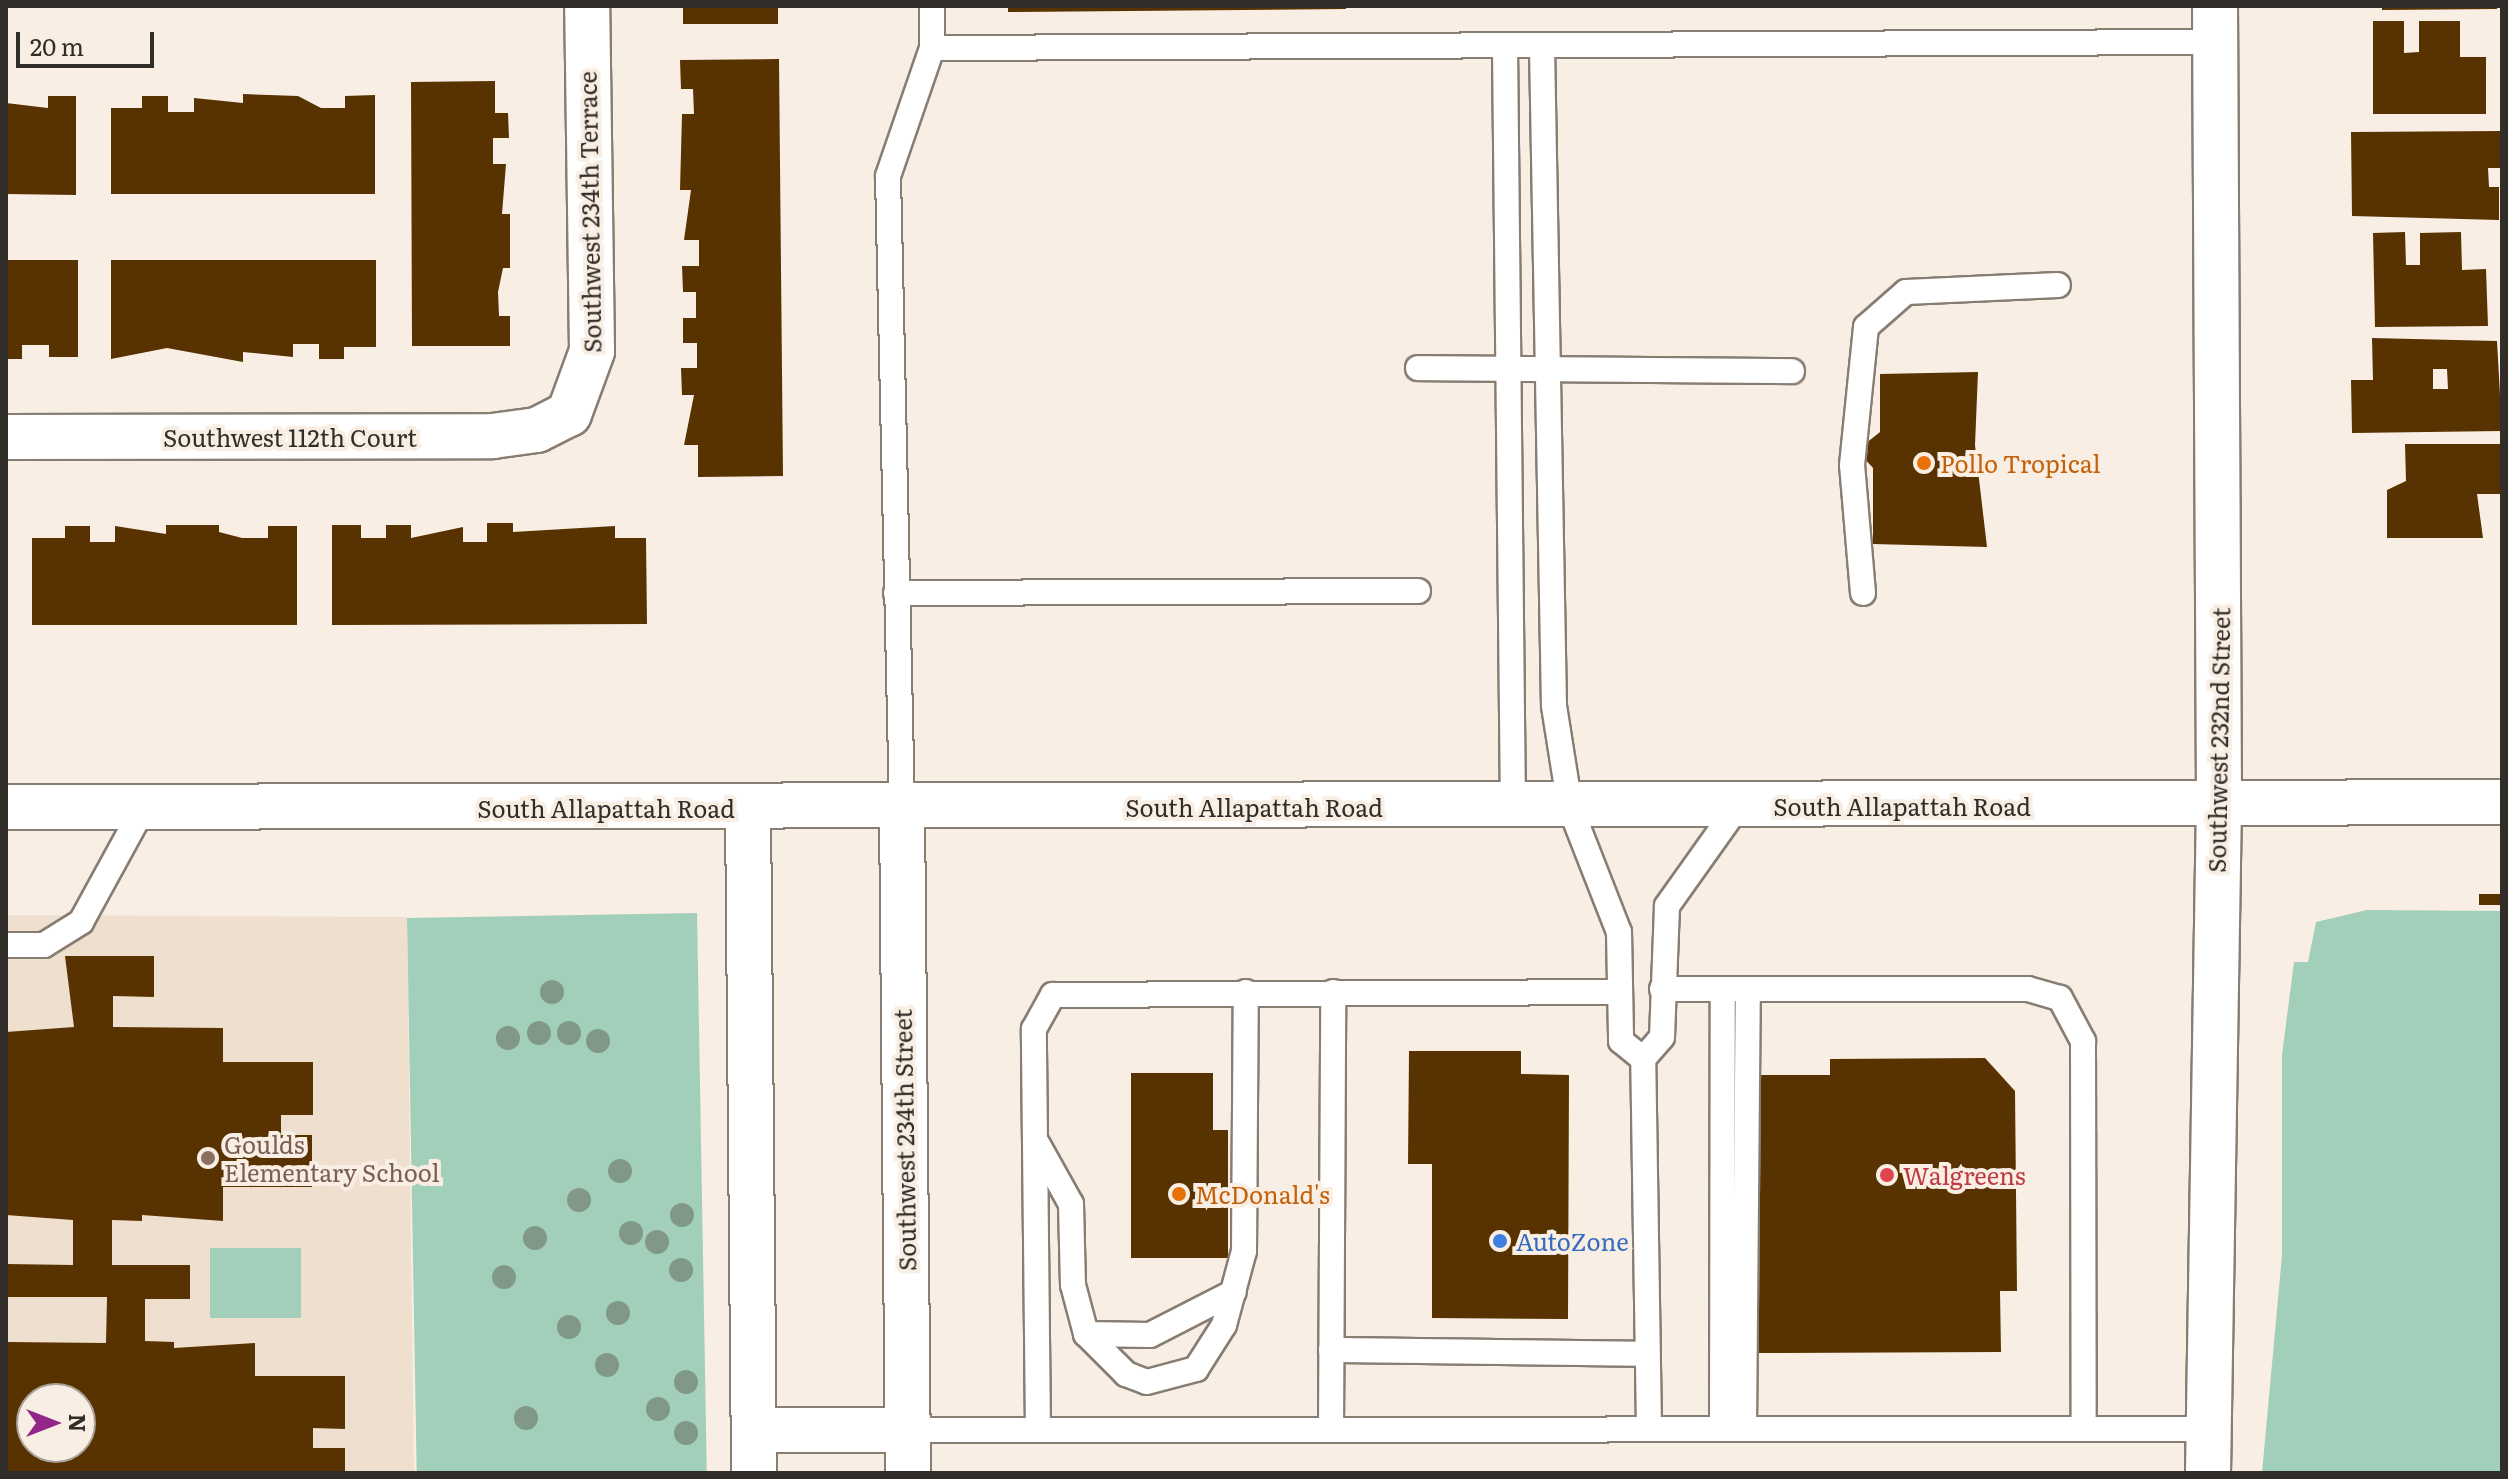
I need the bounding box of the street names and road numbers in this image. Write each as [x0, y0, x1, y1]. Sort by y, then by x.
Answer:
street label: Southwest 234th Terrace [572, 71, 606, 353]
street label: Southwest 112th Court [163, 423, 417, 451]
street label: Southwest 232nd Street [2201, 607, 2235, 873]
street label: South Allapattah Road [1773, 792, 2031, 820]
street label: South Allapattah Road [1125, 793, 1383, 821]
street label: South Allapattah Road [477, 794, 735, 822]
street label: Southwest 234th Street [887, 1009, 921, 1271]

